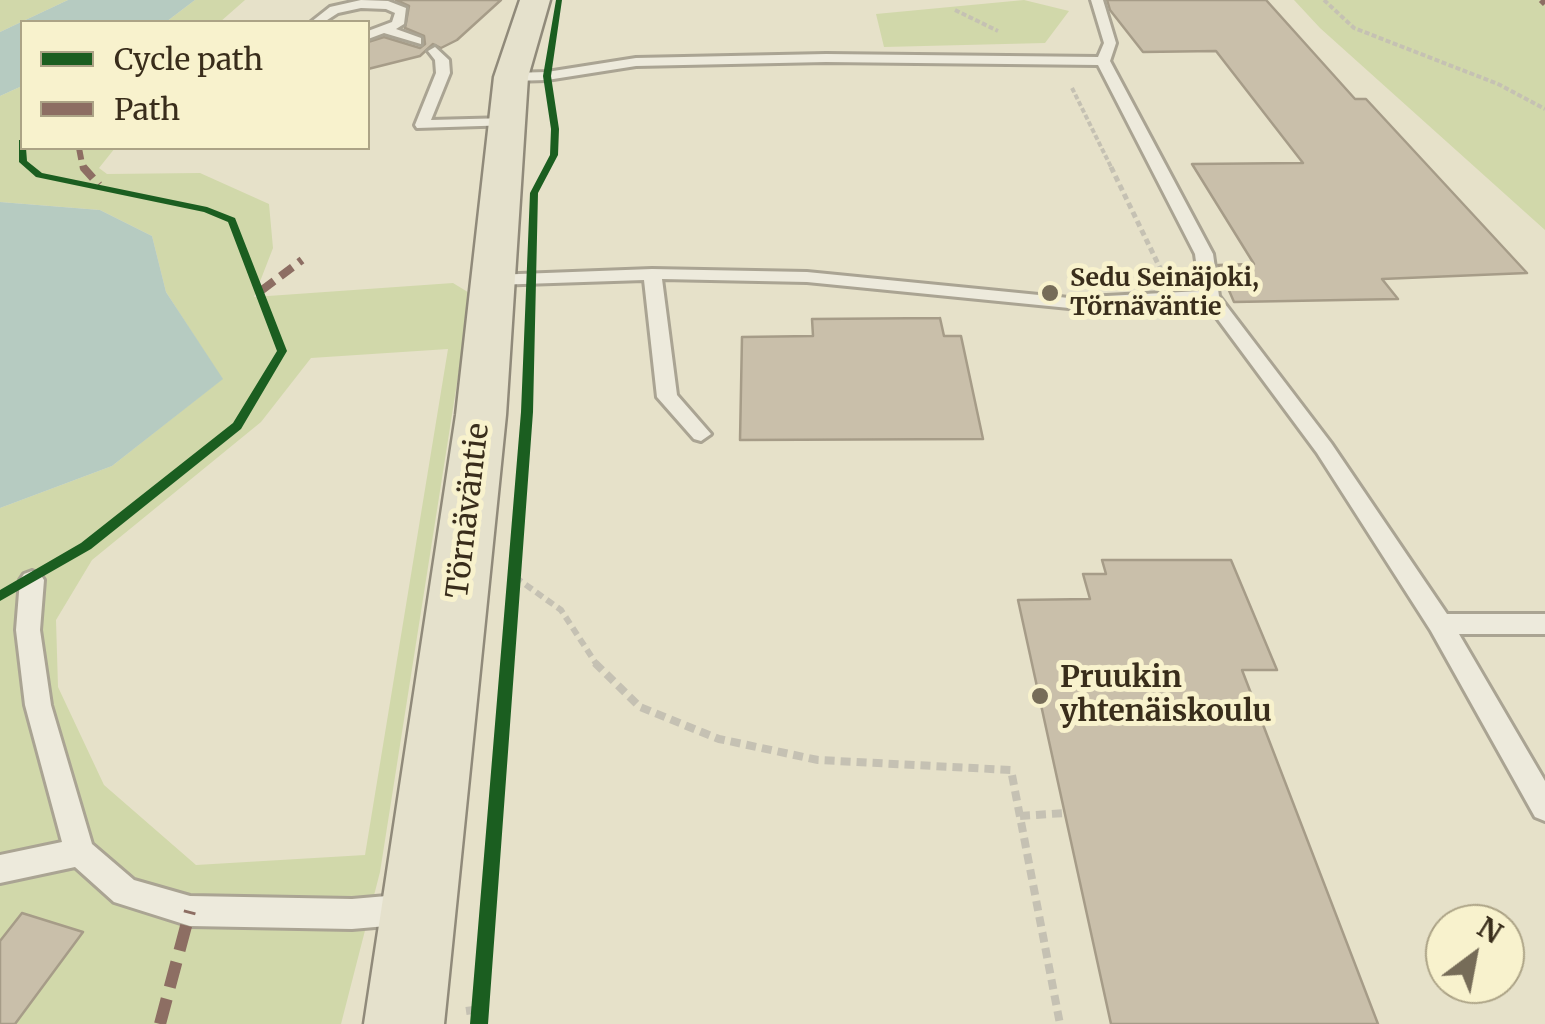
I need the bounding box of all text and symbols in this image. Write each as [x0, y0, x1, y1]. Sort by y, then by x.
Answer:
legend [20, 20, 370, 150]
text: Cycle path [114, 40, 263, 78]
text: Path [114, 90, 180, 128]
place label: Sedu Seinäjoki, Törnäväntie [1070, 264, 1259, 323]
marker: Sedu Seinäjoki, Törnäväntie [1039, 282, 1061, 304]
street label: Törnäväntie [440, 421, 498, 601]
place label: Pruukin yhtenäiskoulu [1060, 661, 1272, 732]
marker: Pruukin yhtenäiskoulu [1029, 685, 1051, 707]
north arrow [1425, 904, 1525, 1004]
text: N [1471, 909, 1509, 951]

